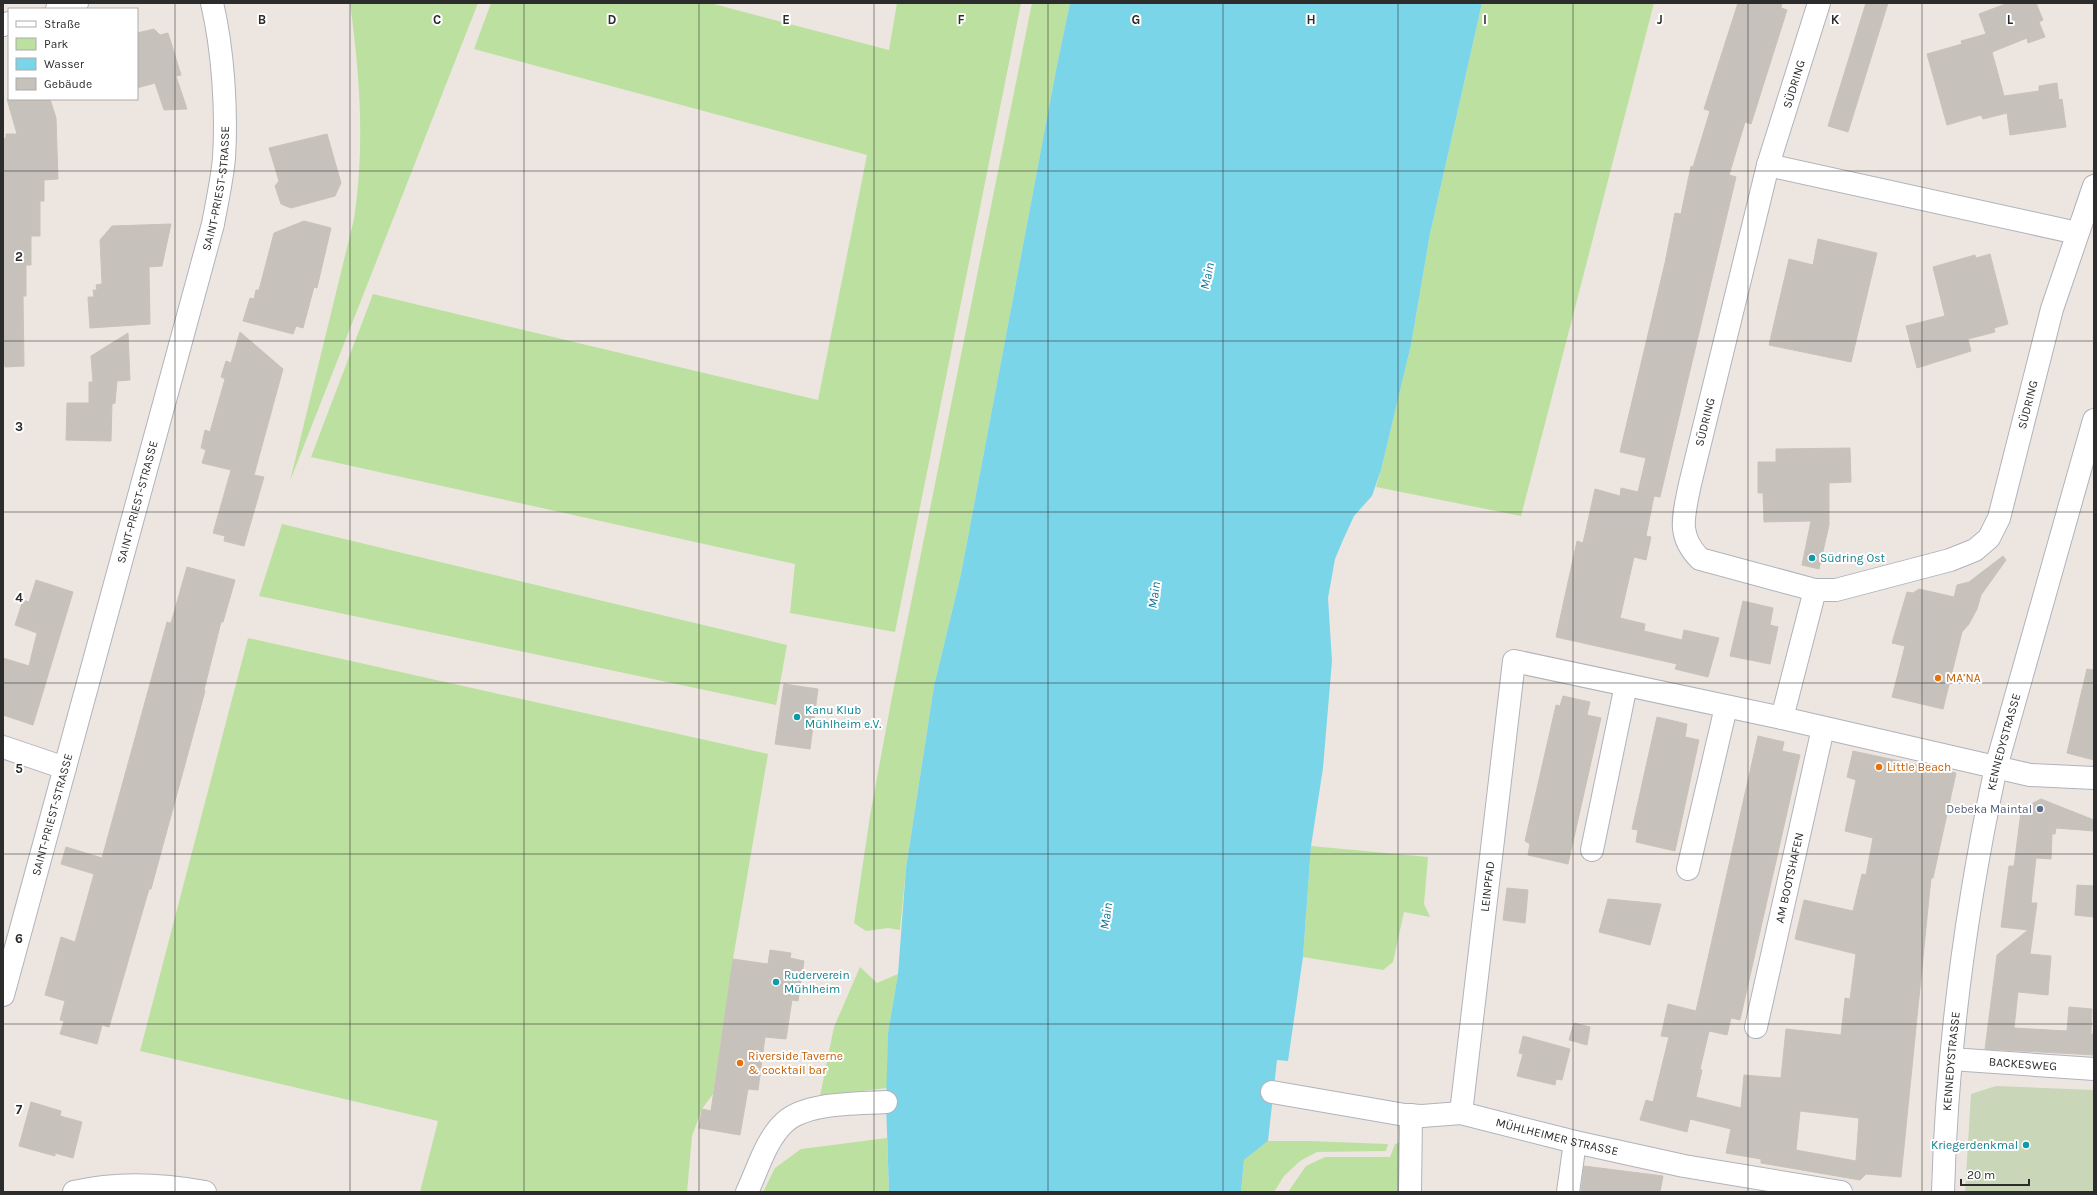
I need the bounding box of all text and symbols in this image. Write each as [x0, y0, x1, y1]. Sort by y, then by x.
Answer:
legend [8, 8, 138, 100]
text: B [258, 12, 266, 27]
text: C [433, 12, 441, 27]
text: D [608, 12, 617, 27]
text: E [782, 12, 790, 27]
text: F [957, 12, 965, 27]
text: G [1132, 12, 1140, 27]
text: H [1306, 12, 1316, 27]
text: I [1483, 12, 1487, 27]
text: J [1657, 12, 1663, 27]
text: K [1831, 12, 1840, 27]
text: L [2007, 12, 2014, 27]
text: Straße [44, 17, 80, 31]
text: Park [44, 37, 69, 51]
text: Wasser [44, 57, 85, 71]
street label: SÜDRING [1780, 58, 1808, 110]
text: Gebäude [44, 77, 92, 91]
street label: SAINT-PRIEST-STRASSE [199, 126, 232, 252]
text: 2 [15, 249, 23, 264]
water label: Main [1197, 261, 1217, 291]
street label: SÜDRING [2015, 379, 2041, 431]
street label: SÜDRING [1692, 396, 1718, 448]
text: 3 [15, 419, 23, 434]
street label: SAINT-PRIEST-STRASSE [114, 439, 161, 565]
place label: Südring Ost [1820, 551, 1885, 565]
marker: Südring Ost [1807, 553, 1817, 563]
water label: Main [1145, 581, 1163, 609]
text: 4 [15, 590, 23, 605]
place label: MA’NA [1946, 671, 1981, 685]
marker: MA’NA [1933, 673, 1943, 683]
street label: KENNEDYSTRASSE [1984, 692, 2023, 792]
place label: Kanu Klub Mühlheim e.V. [805, 703, 881, 731]
marker: Kanu Klub Mühlheim e.V. [792, 712, 802, 722]
street label: SAINT-PRIEST-STRASSE [29, 752, 76, 877]
place label: Little Beach [1887, 760, 1951, 774]
text: 5 [15, 761, 23, 776]
marker: Little Beach [1874, 762, 1884, 772]
place label: Debeka Maintal [1946, 802, 2032, 816]
marker: Debeka Maintal [2035, 804, 2045, 814]
street label: AM BOOTSHAFEN [1773, 831, 1806, 924]
street label: LEINPFAD [1478, 860, 1497, 913]
water label: Main [1097, 902, 1115, 930]
text: 6 [15, 931, 23, 946]
place label: Ruderverein Mühlheim [784, 968, 850, 996]
marker: Ruderverein Mühlheim [771, 977, 781, 987]
street label: KENNEDYSTRASSE [1940, 1011, 1963, 1112]
place label: Riverside Taverne & cocktail bar [748, 1049, 843, 1077]
street label: BACKESWEG [1988, 1055, 2057, 1073]
marker: Riverside Taverne & cocktail bar [735, 1058, 745, 1068]
text: 7 [16, 1102, 23, 1117]
street label: MÜHLHEIMER STRASSE [1494, 1115, 1620, 1158]
place label: Kriegerdenkmal [1931, 1138, 2018, 1152]
marker: Kriegerdenkmal [2021, 1140, 2031, 1150]
scale bar [1961, 1161, 2029, 1187]
text: 20 m [1967, 1168, 1995, 1182]

